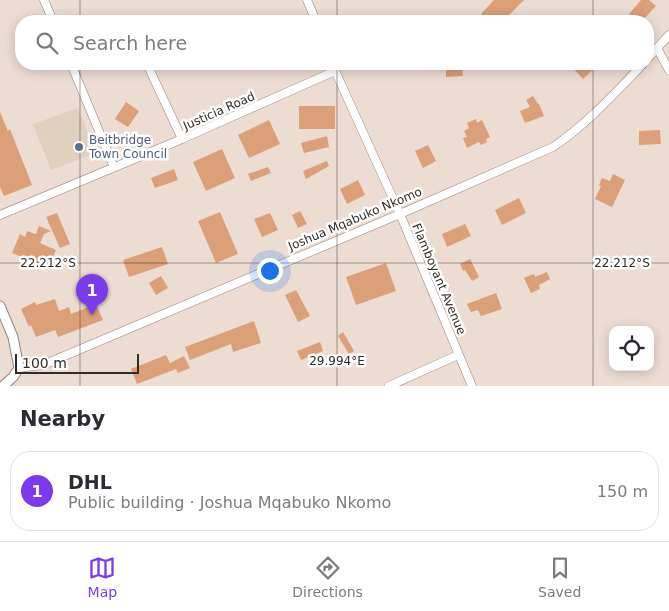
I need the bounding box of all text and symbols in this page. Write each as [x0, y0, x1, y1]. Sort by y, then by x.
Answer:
search box [15, 15, 654, 70]
icon: search [33, 29, 61, 57]
text: Search here [73, 32, 187, 54]
street label: Justicia Road [180, 89, 257, 133]
place label: Beitbridge Town Council [88, 133, 167, 161]
marker: Beitbridge Town Council [73, 141, 85, 153]
street label: Joshua Mqabuko Nkomo [285, 185, 424, 254]
street label: Flamboyant Avenue [409, 221, 469, 337]
text: 22.212°S [20, 256, 76, 270]
text: 22.212°S [594, 256, 650, 270]
your location [257, 258, 283, 284]
pin: 1 [76, 274, 108, 315]
map controls [609, 326, 654, 371]
button: locate [609, 326, 654, 371]
scale bar [15, 351, 139, 374]
text: 29.994°E [309, 354, 365, 368]
text: 100 m [22, 355, 67, 371]
text: Nearby [20, 407, 105, 431]
text: DHL [68, 471, 112, 493]
text: 1 [31, 482, 43, 501]
text: 150 m [597, 482, 648, 501]
text: Public building · Joshua Mqabuko Nkomo [68, 493, 391, 512]
tab: Map [88, 554, 117, 600]
tab: Directions [292, 554, 363, 600]
tab: Saved [538, 554, 581, 600]

